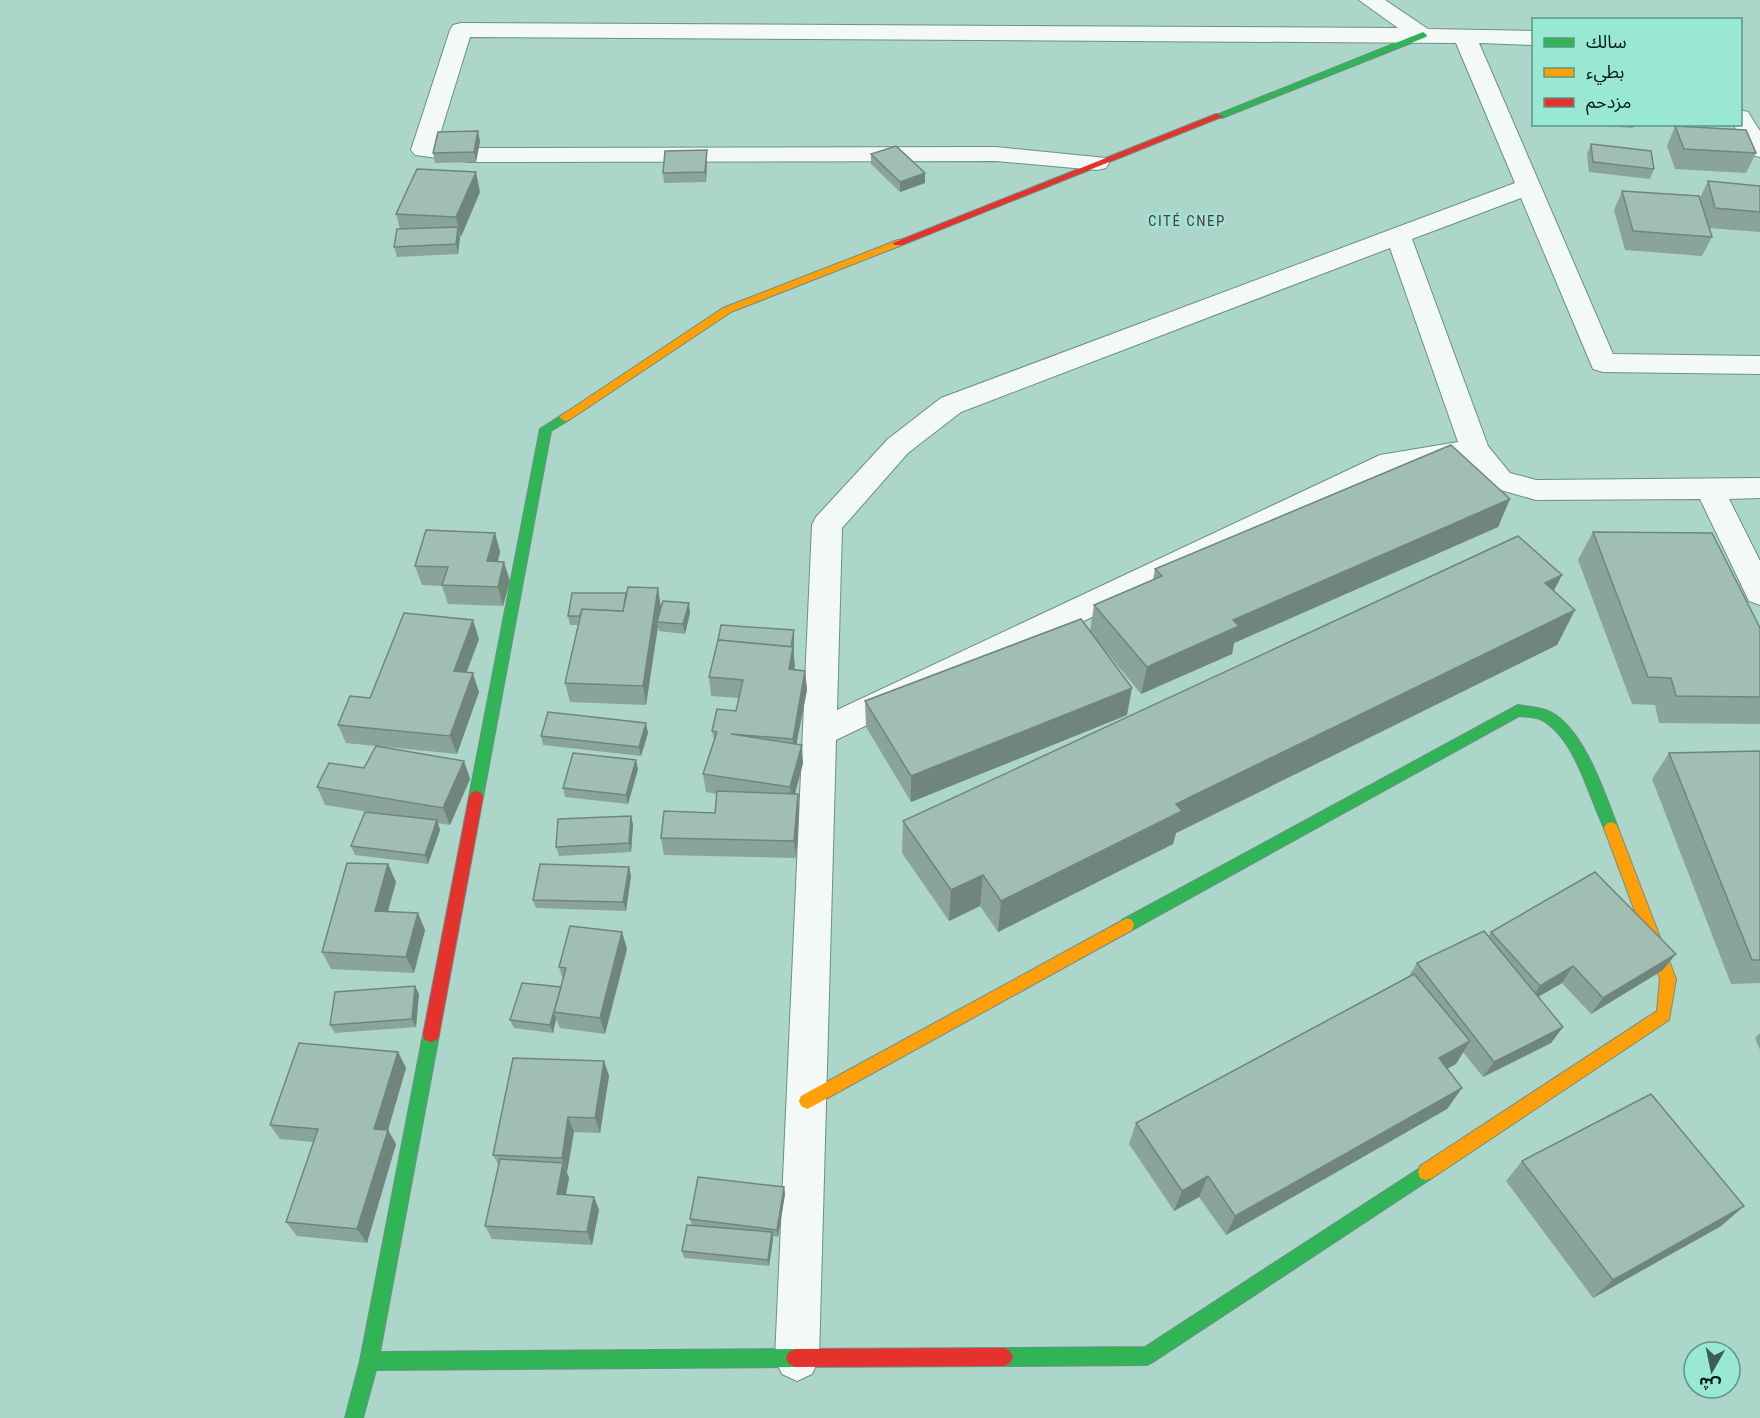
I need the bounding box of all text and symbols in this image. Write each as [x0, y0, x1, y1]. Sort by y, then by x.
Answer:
legend [1532, 18, 1742, 126]
text: سالك [1586, 31, 1627, 52]
text: بطيء [1586, 61, 1624, 85]
text: مزدحم [1586, 91, 1631, 115]
district label: CITÉ CNEP [1148, 212, 1226, 230]
north arrow [1682, 1340, 1742, 1400]
text: ش [1697, 1373, 1722, 1395]

